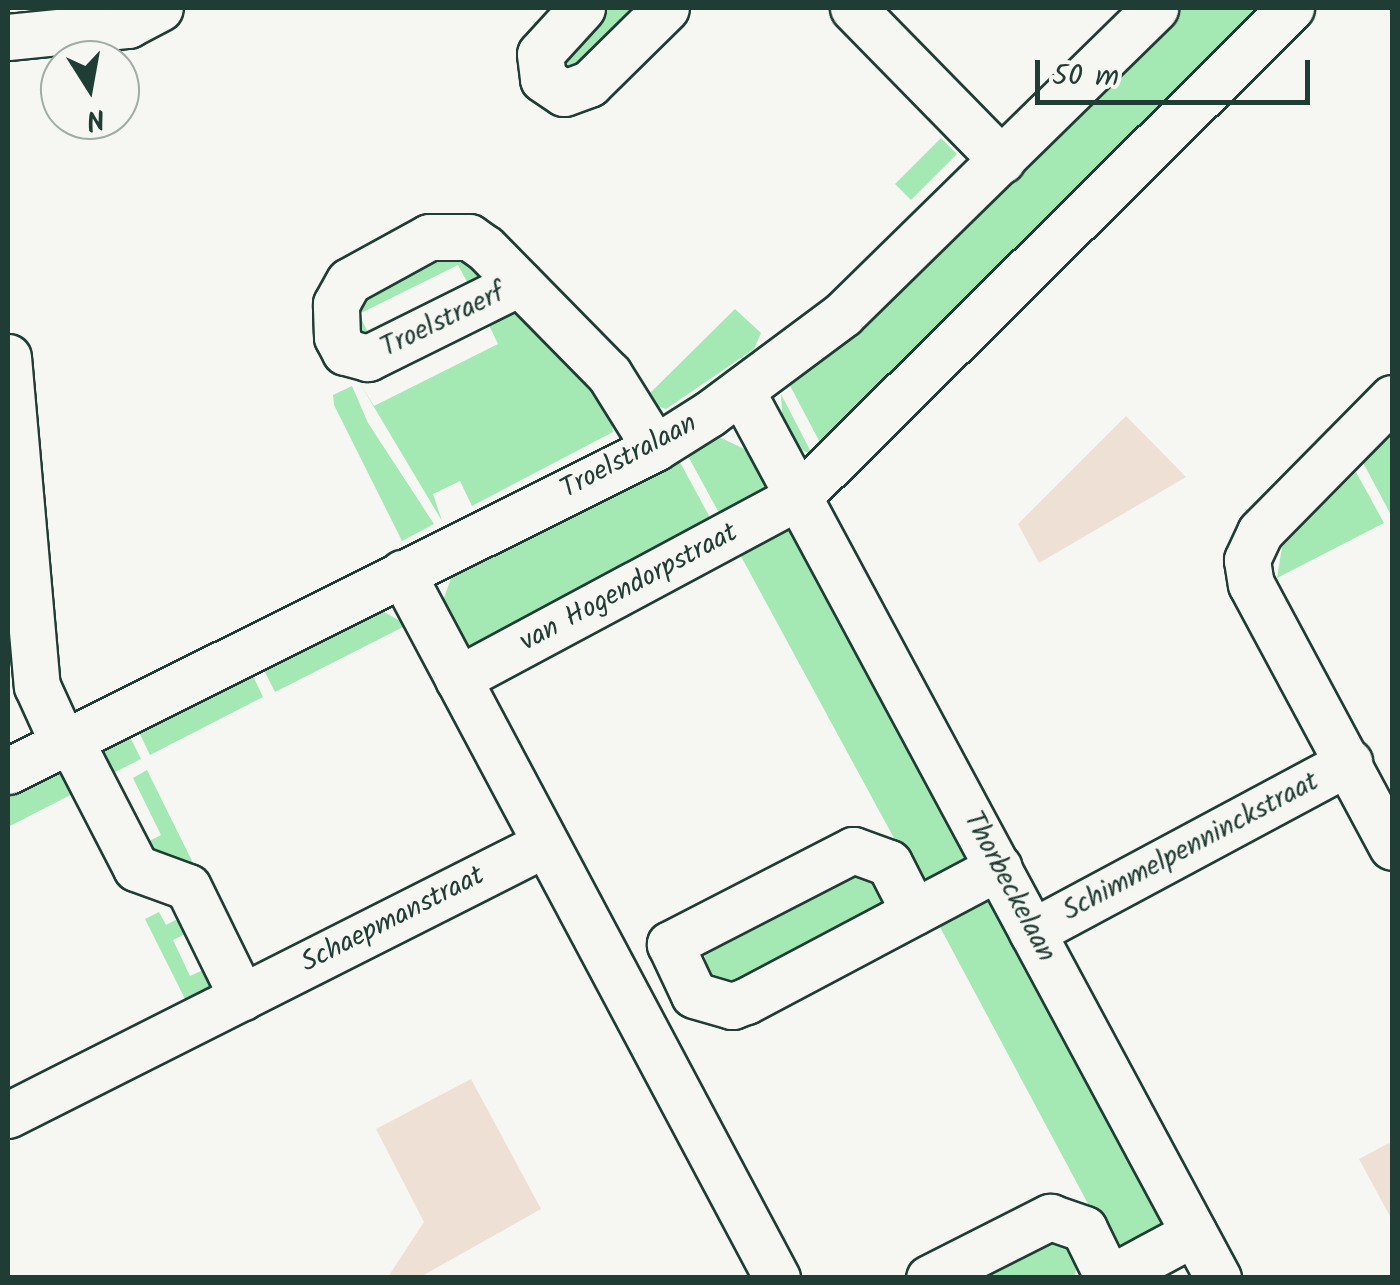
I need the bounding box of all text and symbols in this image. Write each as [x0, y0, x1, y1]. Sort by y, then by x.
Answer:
north arrow [40, 40, 140, 140]
scale bar [1040, 40, 1315, 102]
text: 50 m [1052, 53, 1119, 101]
text: N [82, 94, 108, 142]
street label: Troelstraerf [375, 277, 511, 365]
street label: Troelstralaan [555, 407, 703, 507]
street label: van Hogendorpstraat [514, 516, 744, 660]
street label: Schimmelpenninckstraat [1057, 765, 1325, 929]
street label: Thorbeckelaan [955, 806, 1063, 968]
street label: Schaepmanstraat [296, 859, 490, 981]

